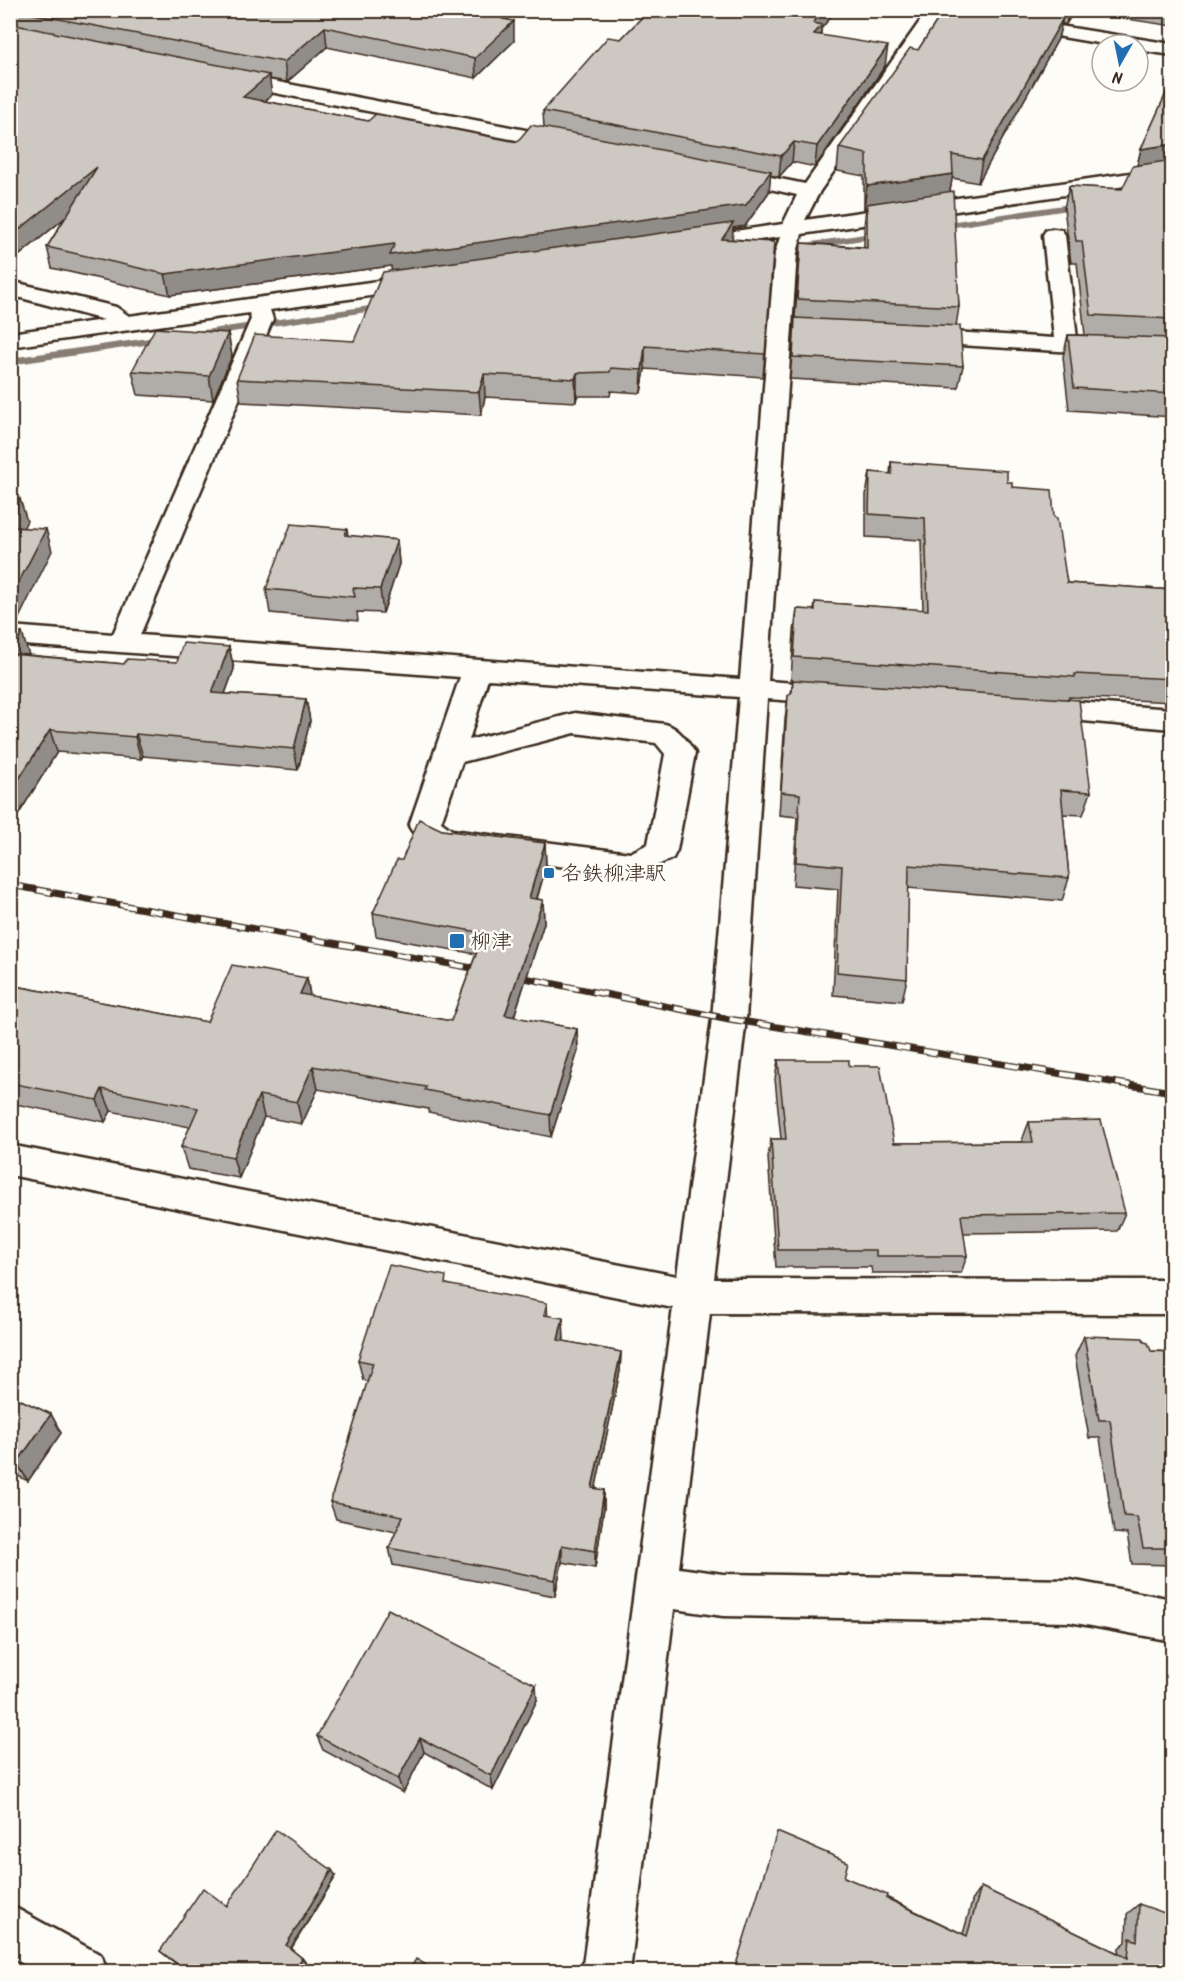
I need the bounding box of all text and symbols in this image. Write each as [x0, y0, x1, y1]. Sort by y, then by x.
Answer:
north arrow [1090, 33, 1150, 93]
text: N [1111, 63, 1125, 89]
place label: 名鉄柳津駅 [561, 858, 666, 891]
marker: 名鉄柳津駅 [542, 866, 556, 880]
place label: 柳津 [470, 926, 512, 959]
marker: 柳津 [448, 932, 466, 950]

